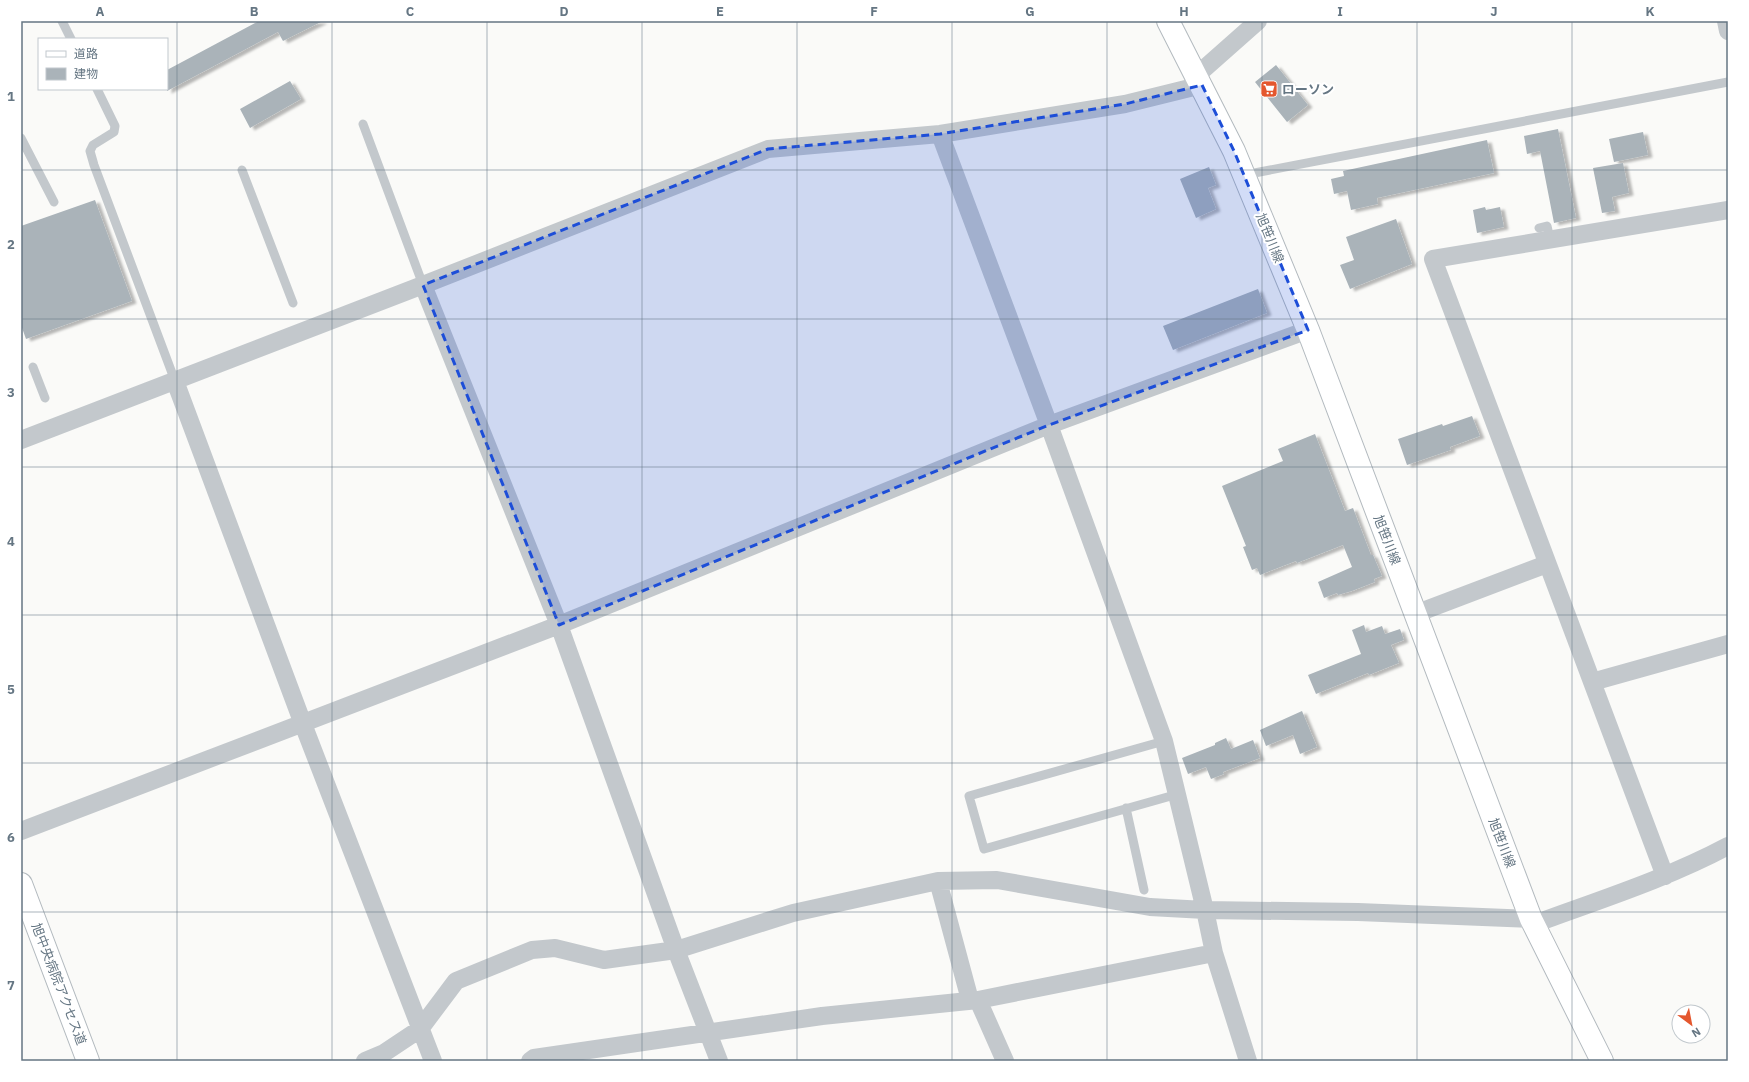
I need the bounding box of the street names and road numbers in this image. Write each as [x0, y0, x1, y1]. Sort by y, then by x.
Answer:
street label: 旭笹川線 [1252, 211, 1288, 265]
street label: 旭笹川線 [1370, 513, 1404, 567]
street label: 旭笹川線 [1485, 816, 1519, 870]
street label: 旭中央病院アクセス道 [28, 921, 90, 1047]

